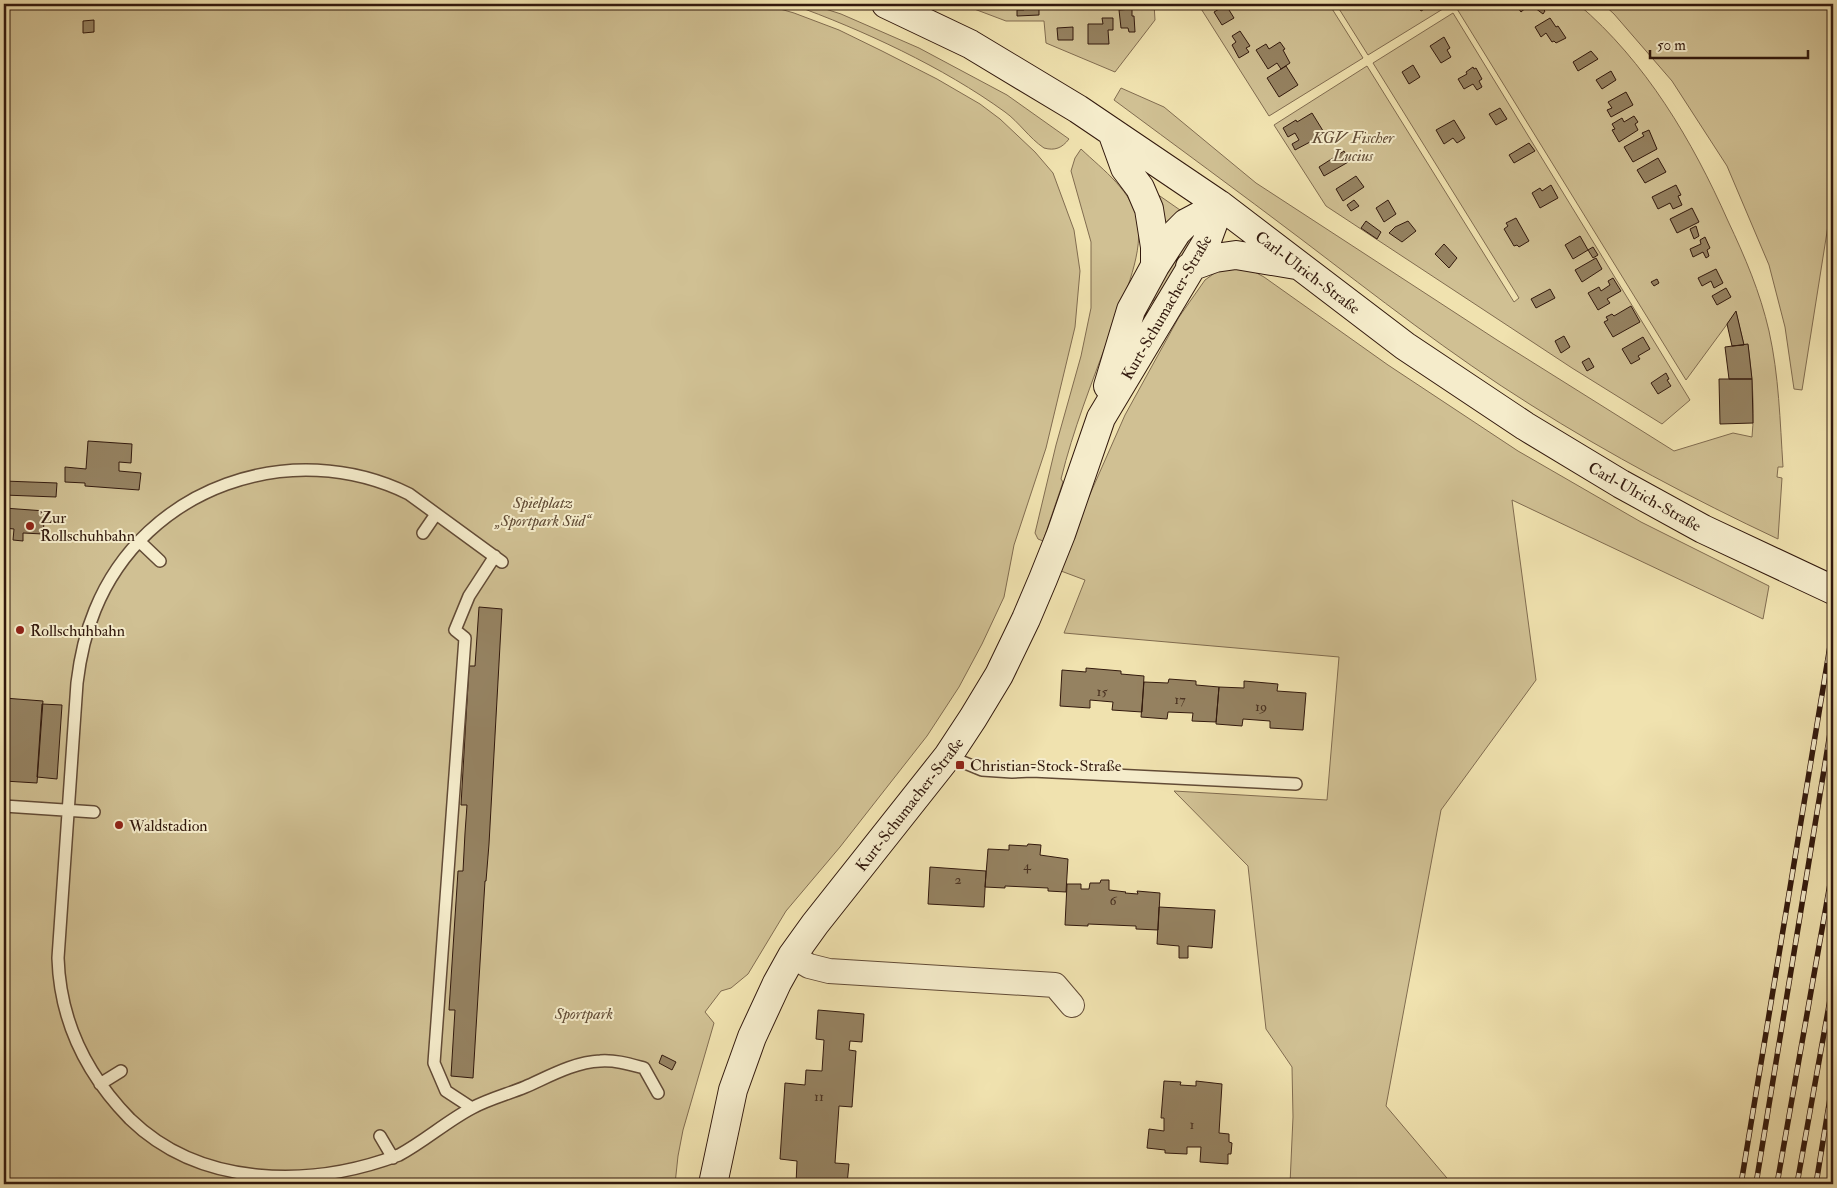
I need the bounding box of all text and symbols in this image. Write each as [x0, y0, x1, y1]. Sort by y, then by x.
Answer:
scale bar [1650, 28, 1807, 60]
text: 50 m [1657, 36, 1686, 55]
park label: KGV Fischer Lucius [1311, 128, 1395, 166]
street label: Carl-Ulrich-Straße [1251, 227, 1364, 319]
street label: Kurt-Schumacher-Straße [1117, 231, 1217, 384]
street label: Carl-Ulrich-Straße [1584, 458, 1705, 536]
park label: Spielplatz „Sportpark Süd“ [493, 493, 593, 531]
place label: Zur Rollschuhbahn [40, 508, 135, 546]
marker: Zur Rollschuhbahn [24, 520, 36, 532]
place label: Rollschuhbahn [30, 621, 125, 641]
marker: Rollschuhbahn [14, 624, 26, 636]
house number: 15 [1096, 683, 1108, 700]
house number: 17 [1174, 691, 1186, 708]
house number: 19 [1255, 698, 1267, 715]
street label: Kurt-Schumacher-Straße [851, 734, 968, 875]
place label: Christian-Stock-Straße [970, 756, 1122, 776]
marker: Christian-Stock-Straße [954, 759, 966, 771]
place label: Waldstadion [128, 816, 208, 836]
marker: Waldstadion [113, 819, 125, 831]
house number: 4 [1023, 857, 1032, 874]
house number: 2 [954, 871, 962, 888]
house number: 6 [1109, 892, 1117, 909]
park label: Sportpark [554, 1004, 614, 1024]
house number: 11 [814, 1088, 824, 1105]
house number: 1 [1190, 1116, 1195, 1133]

